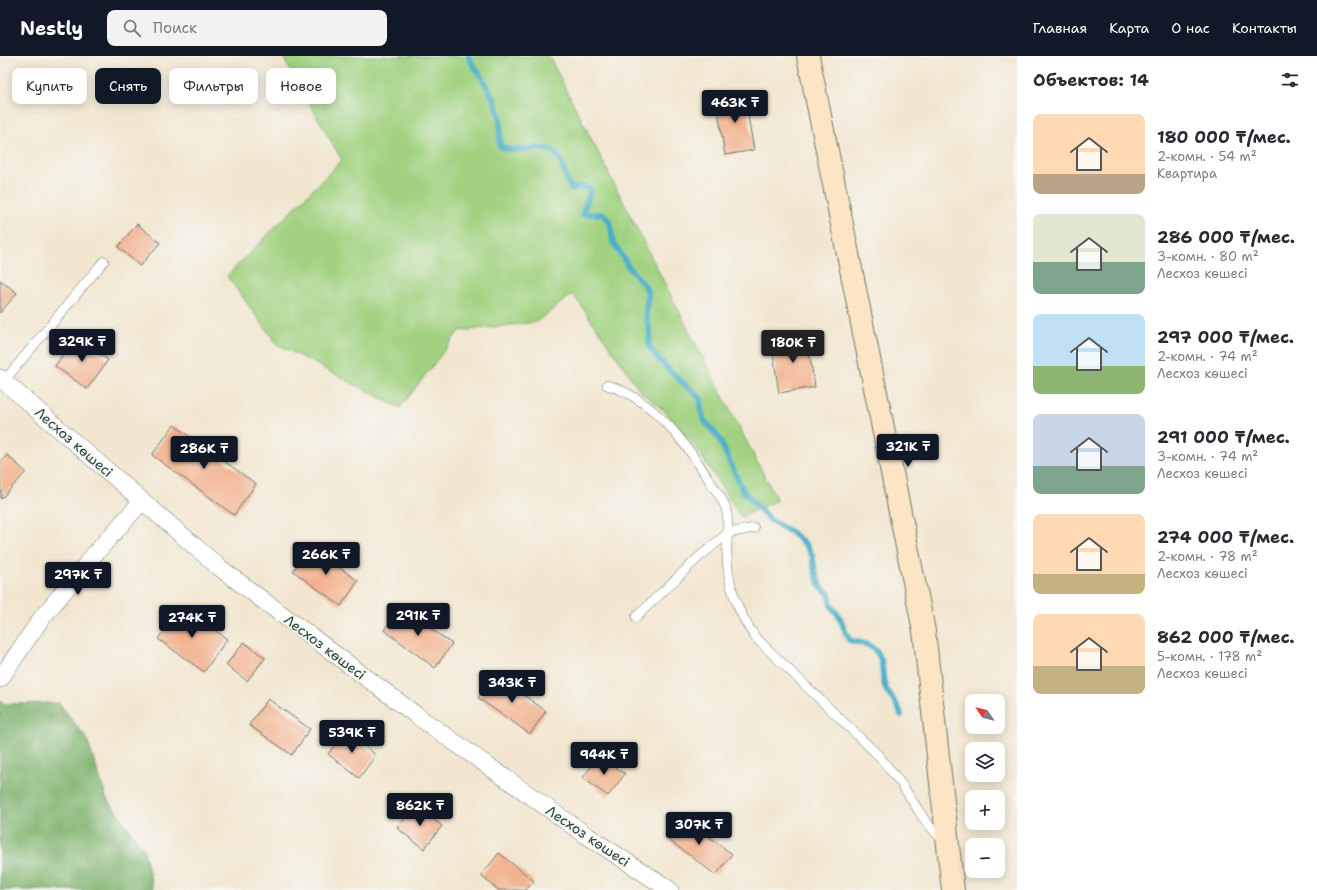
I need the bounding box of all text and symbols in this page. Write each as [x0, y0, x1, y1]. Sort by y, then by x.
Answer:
search box [107, 10, 387, 46]
text: Nestly [20, 16, 83, 41]
icon: search [121, 17, 143, 39]
text: Поиск [153, 18, 197, 38]
text: Главная [1033, 19, 1087, 37]
text: Карта [1109, 19, 1149, 37]
text: О нас [1171, 19, 1210, 37]
text: Контакты [1232, 19, 1297, 37]
chip: Купить [12, 68, 87, 104]
chip: Снять [95, 68, 161, 104]
chip: Фильтры [169, 68, 258, 104]
chip: Новое [266, 68, 336, 104]
text: Объектов: 14 [1033, 69, 1149, 91]
icon: filters [1279, 69, 1301, 91]
pin: 463K ₸ [702, 90, 768, 124]
text: 463K ₸ [711, 94, 759, 111]
text: 180 000 ₸/мес. [1157, 126, 1291, 148]
icon: home [1065, 130, 1113, 178]
text: 2-комн. · 54 m² [1157, 148, 1257, 165]
text: Квартира [1157, 165, 1217, 182]
text: 286 000 ₸/мес. [1157, 226, 1295, 248]
icon: home [1065, 230, 1113, 278]
text: 3-комн. · 80 m² [1157, 248, 1259, 265]
text: Лесхоз көшесі [1157, 265, 1248, 282]
text: 297 000 ₸/мес. [1157, 326, 1294, 348]
pin: 329K ₸ [49, 329, 115, 363]
pin: 180K ₸ [760, 330, 826, 364]
icon: home [1065, 330, 1113, 378]
text: 329K ₸ [58, 333, 106, 350]
text: 180K ₸ [770, 334, 816, 351]
text: 2-комн. · 74 m² [1157, 348, 1258, 365]
text: Лесхоз көшесі [1157, 365, 1248, 382]
street label: Лесхоз көшесі [31, 403, 117, 481]
text: 291 000 ₸/мес. [1157, 426, 1290, 448]
icon: home [1065, 430, 1113, 478]
pin: 321K ₸ [875, 434, 941, 468]
pin: 286K ₸ [171, 436, 237, 470]
text: 321K ₸ [886, 438, 930, 455]
text: 286K ₸ [180, 440, 228, 457]
text: 3-комн. · 74 m² [1157, 448, 1258, 465]
text: Лесхоз көшесі [1157, 465, 1248, 482]
text: 274 000 ₸/мес. [1157, 526, 1294, 548]
icon: home [1065, 530, 1113, 578]
pin: 266K ₸ [293, 542, 359, 576]
text: 266K ₸ [302, 546, 350, 563]
text: 2-комн. · 78 m² [1157, 548, 1258, 565]
pin: 297K ₸ [45, 562, 111, 596]
text: Лесхоз көшесі [1157, 565, 1248, 582]
text: 297K ₸ [54, 566, 102, 583]
pin: 291K ₸ [385, 603, 451, 637]
pin: 274K ₸ [159, 605, 225, 639]
text: 291K ₸ [396, 607, 440, 624]
text: 274K ₸ [168, 609, 216, 626]
street label: Лесхоз көшесі [281, 610, 369, 684]
text: 862 000 ₸/мес. [1157, 626, 1295, 648]
icon: home [1065, 630, 1113, 678]
text: 5-комн. · 178 m² [1157, 648, 1262, 665]
text: Лесхоз көшесі [1157, 665, 1248, 682]
pin: 343K ₸ [479, 670, 545, 704]
text: 343K ₸ [488, 674, 536, 691]
north arrow [965, 694, 1005, 734]
map controls [965, 694, 1005, 878]
pin: 539K ₸ [319, 720, 385, 754]
text: 539K ₸ [328, 724, 376, 741]
pin: 944K ₸ [571, 742, 637, 776]
button: layers [965, 742, 1005, 782]
text: 944K ₸ [580, 746, 628, 763]
button: + [965, 790, 1005, 830]
pin: 862K ₸ [387, 793, 453, 827]
text: 862K ₸ [396, 797, 444, 814]
street label: Лесхоз көшесі [543, 801, 633, 871]
pin: 307K ₸ [666, 812, 732, 846]
text: 307K ₸ [675, 816, 723, 833]
button: − [965, 838, 1005, 878]

